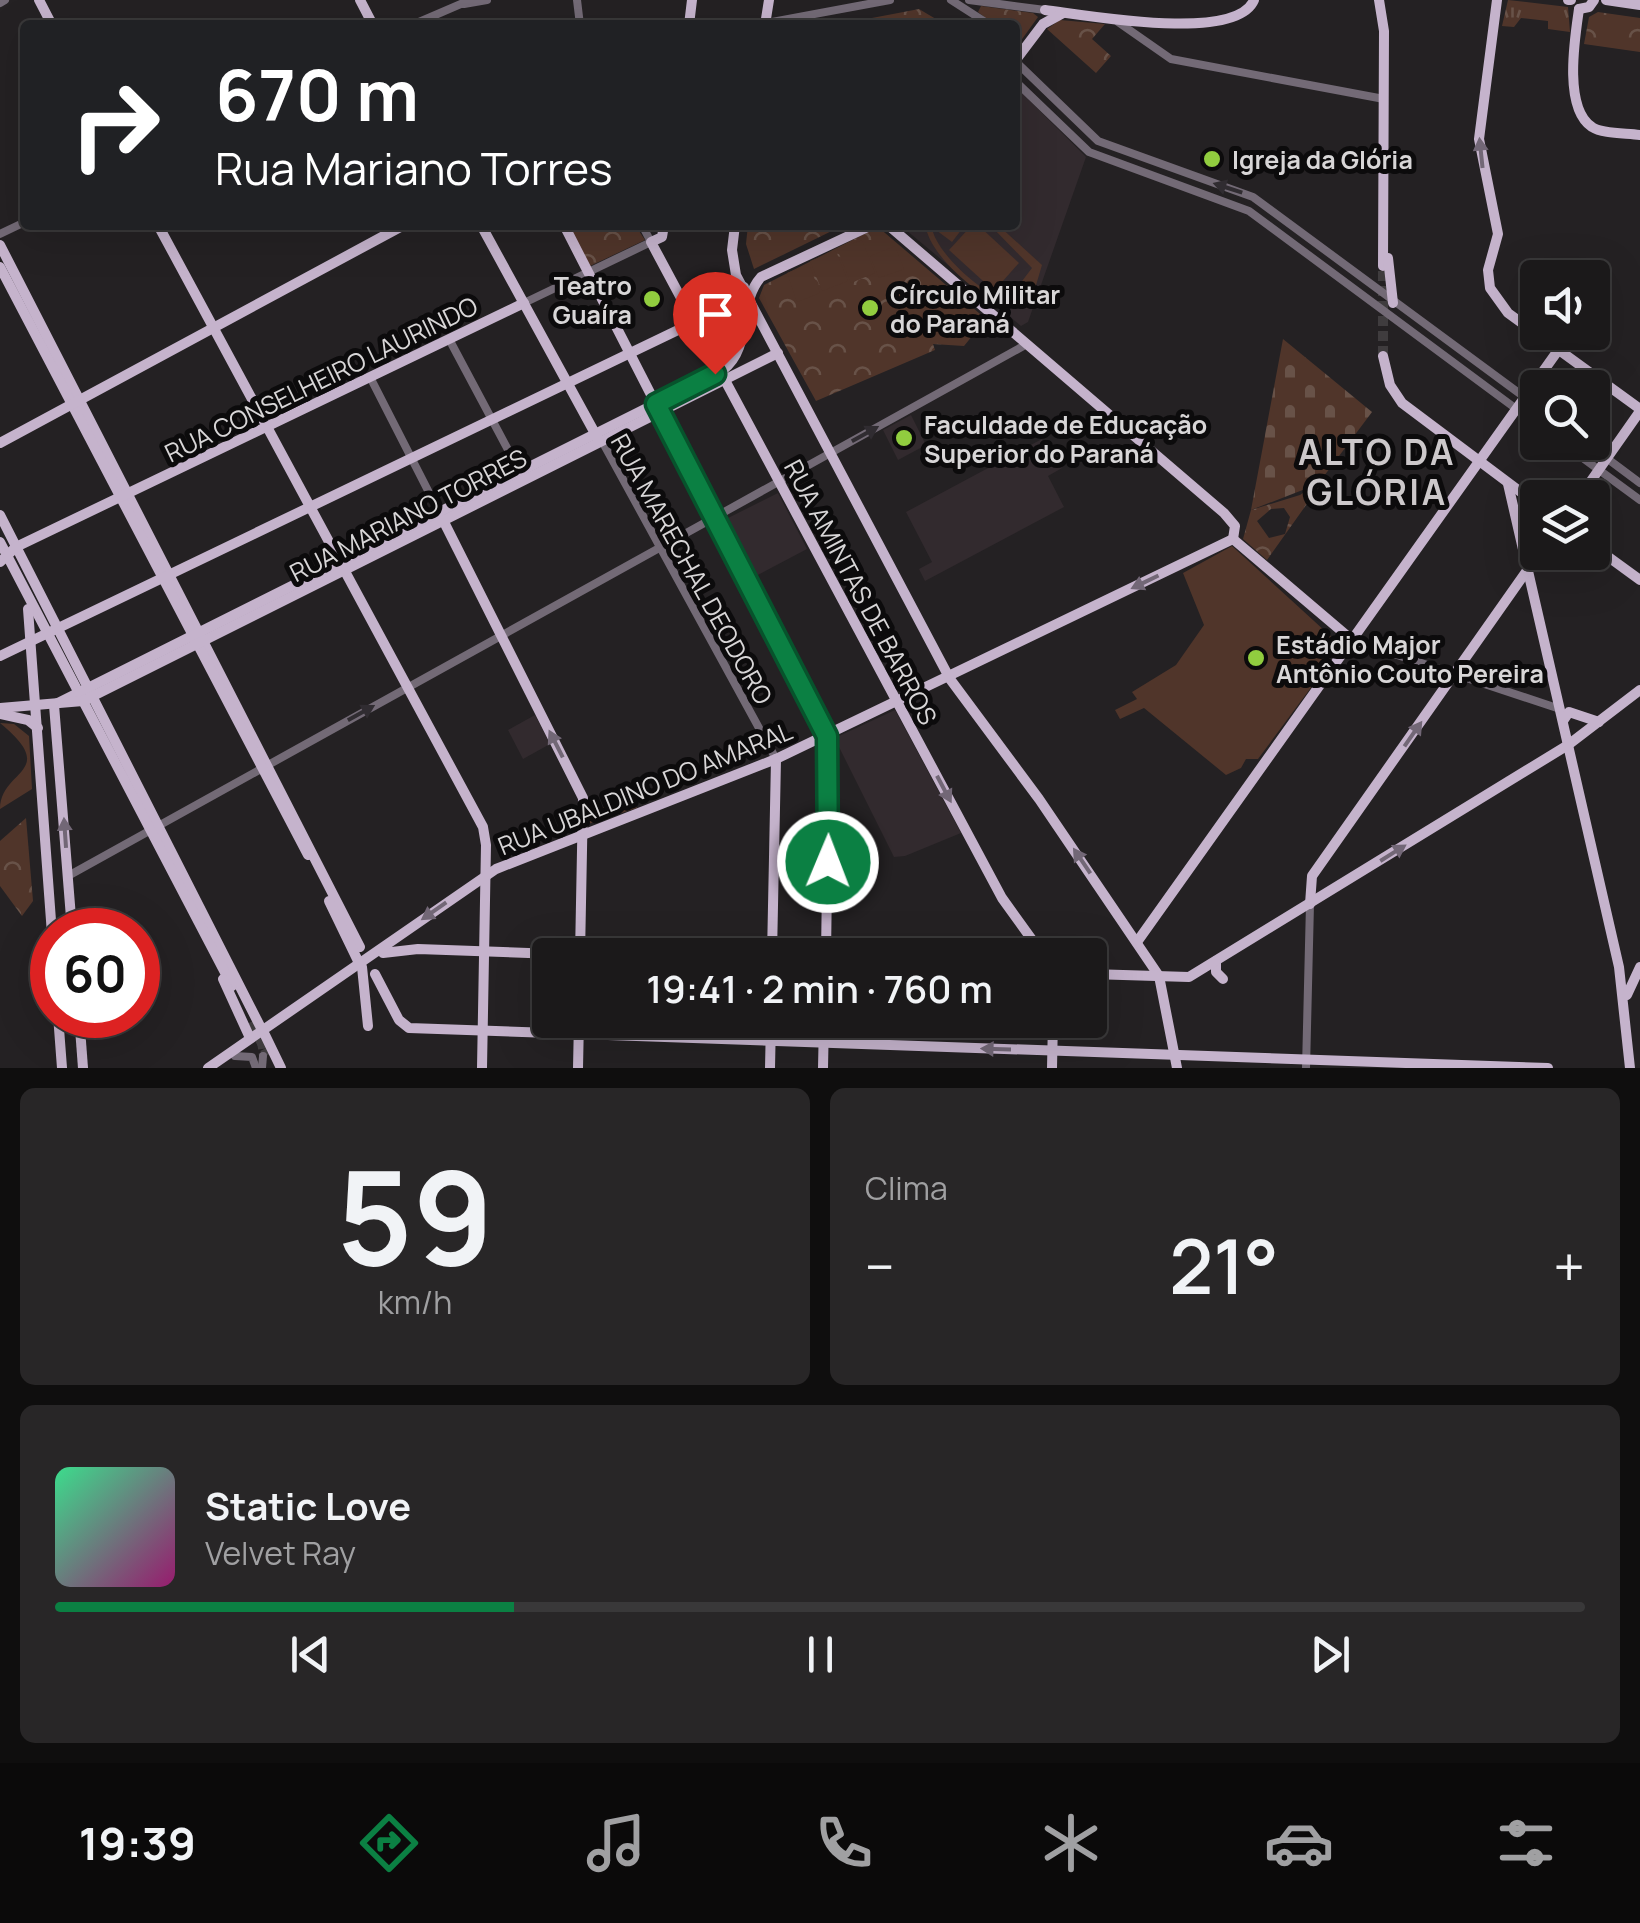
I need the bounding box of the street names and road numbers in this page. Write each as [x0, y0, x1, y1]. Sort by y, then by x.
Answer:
street label: RUA CONSELHEIRO LAURINDO [159, 288, 483, 470]
street label: RUA MARECHAL DEODORO [603, 428, 781, 710]
street label: RUA MARIANO TORRES [284, 440, 532, 590]
street label: RUA AMINTAS DE BARROS [776, 453, 946, 731]
street label: RUA UBALDINO DO AMARAL [493, 713, 798, 863]

